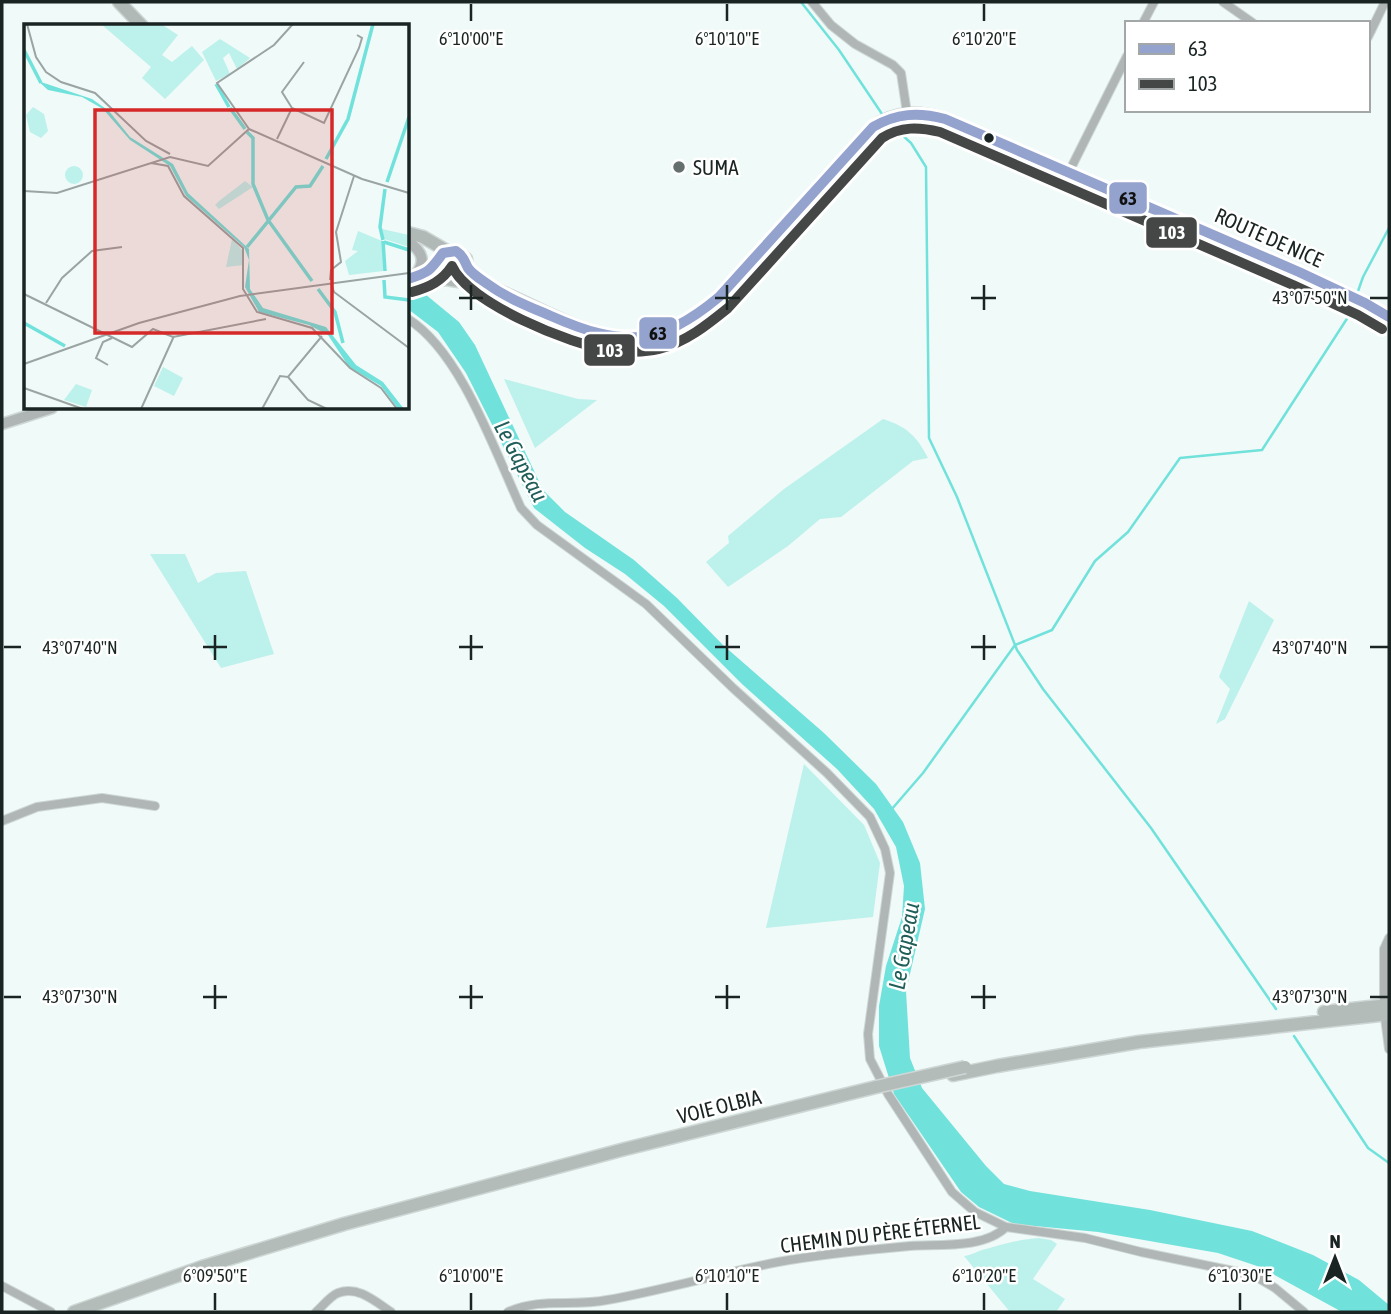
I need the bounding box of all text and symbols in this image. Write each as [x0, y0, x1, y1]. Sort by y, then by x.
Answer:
legend [1125, 21, 1370, 112]
inset map [24, 24, 410, 410]
text: 6°10'00"E [439, 28, 503, 49]
text: 6°10'10"E [695, 28, 759, 49]
text: 6°10'20"E [952, 28, 1016, 49]
text: 63 [1188, 36, 1208, 60]
text: 103 [1188, 71, 1218, 95]
unlabelled marker [982, 131, 996, 145]
place label: SUMA [693, 155, 739, 179]
marker: SUMA [671, 159, 687, 175]
line badge: 63 [1108, 181, 1148, 215]
text: 63 [1119, 187, 1137, 209]
street label: ROUTE DE NICE [1211, 203, 1327, 272]
line badge: 103 [1145, 216, 1198, 249]
text: 103 [1159, 221, 1185, 243]
text: 43°07'50"N [1272, 287, 1348, 308]
line badge: 63 [638, 316, 678, 350]
text: 63 [649, 322, 667, 344]
line badge: 103 [583, 333, 636, 367]
text: 103 [597, 339, 623, 361]
water label: Le Gapeau [489, 416, 553, 506]
text: 43°07'40"N [42, 637, 118, 658]
text: 43°07'40"N [1272, 637, 1348, 658]
water label: Le Gapeau [884, 900, 924, 992]
text: 43°07'30"N [42, 986, 118, 1007]
text: 43°07'30"N [1272, 986, 1348, 1007]
street label: VOIE OLBIA [675, 1084, 764, 1128]
street label: CHEMIN DU PÈRE ÉTERNEL [779, 1209, 981, 1257]
north arrow [1300, 1223, 1370, 1293]
text: N [1329, 1230, 1341, 1252]
text: 6°09'50"E [183, 1265, 247, 1286]
text: 6°10'00"E [439, 1265, 503, 1286]
text: 6°10'10"E [695, 1265, 759, 1286]
text: 6°10'20"E [952, 1265, 1016, 1286]
text: 6°10'30"E [1208, 1265, 1272, 1286]

